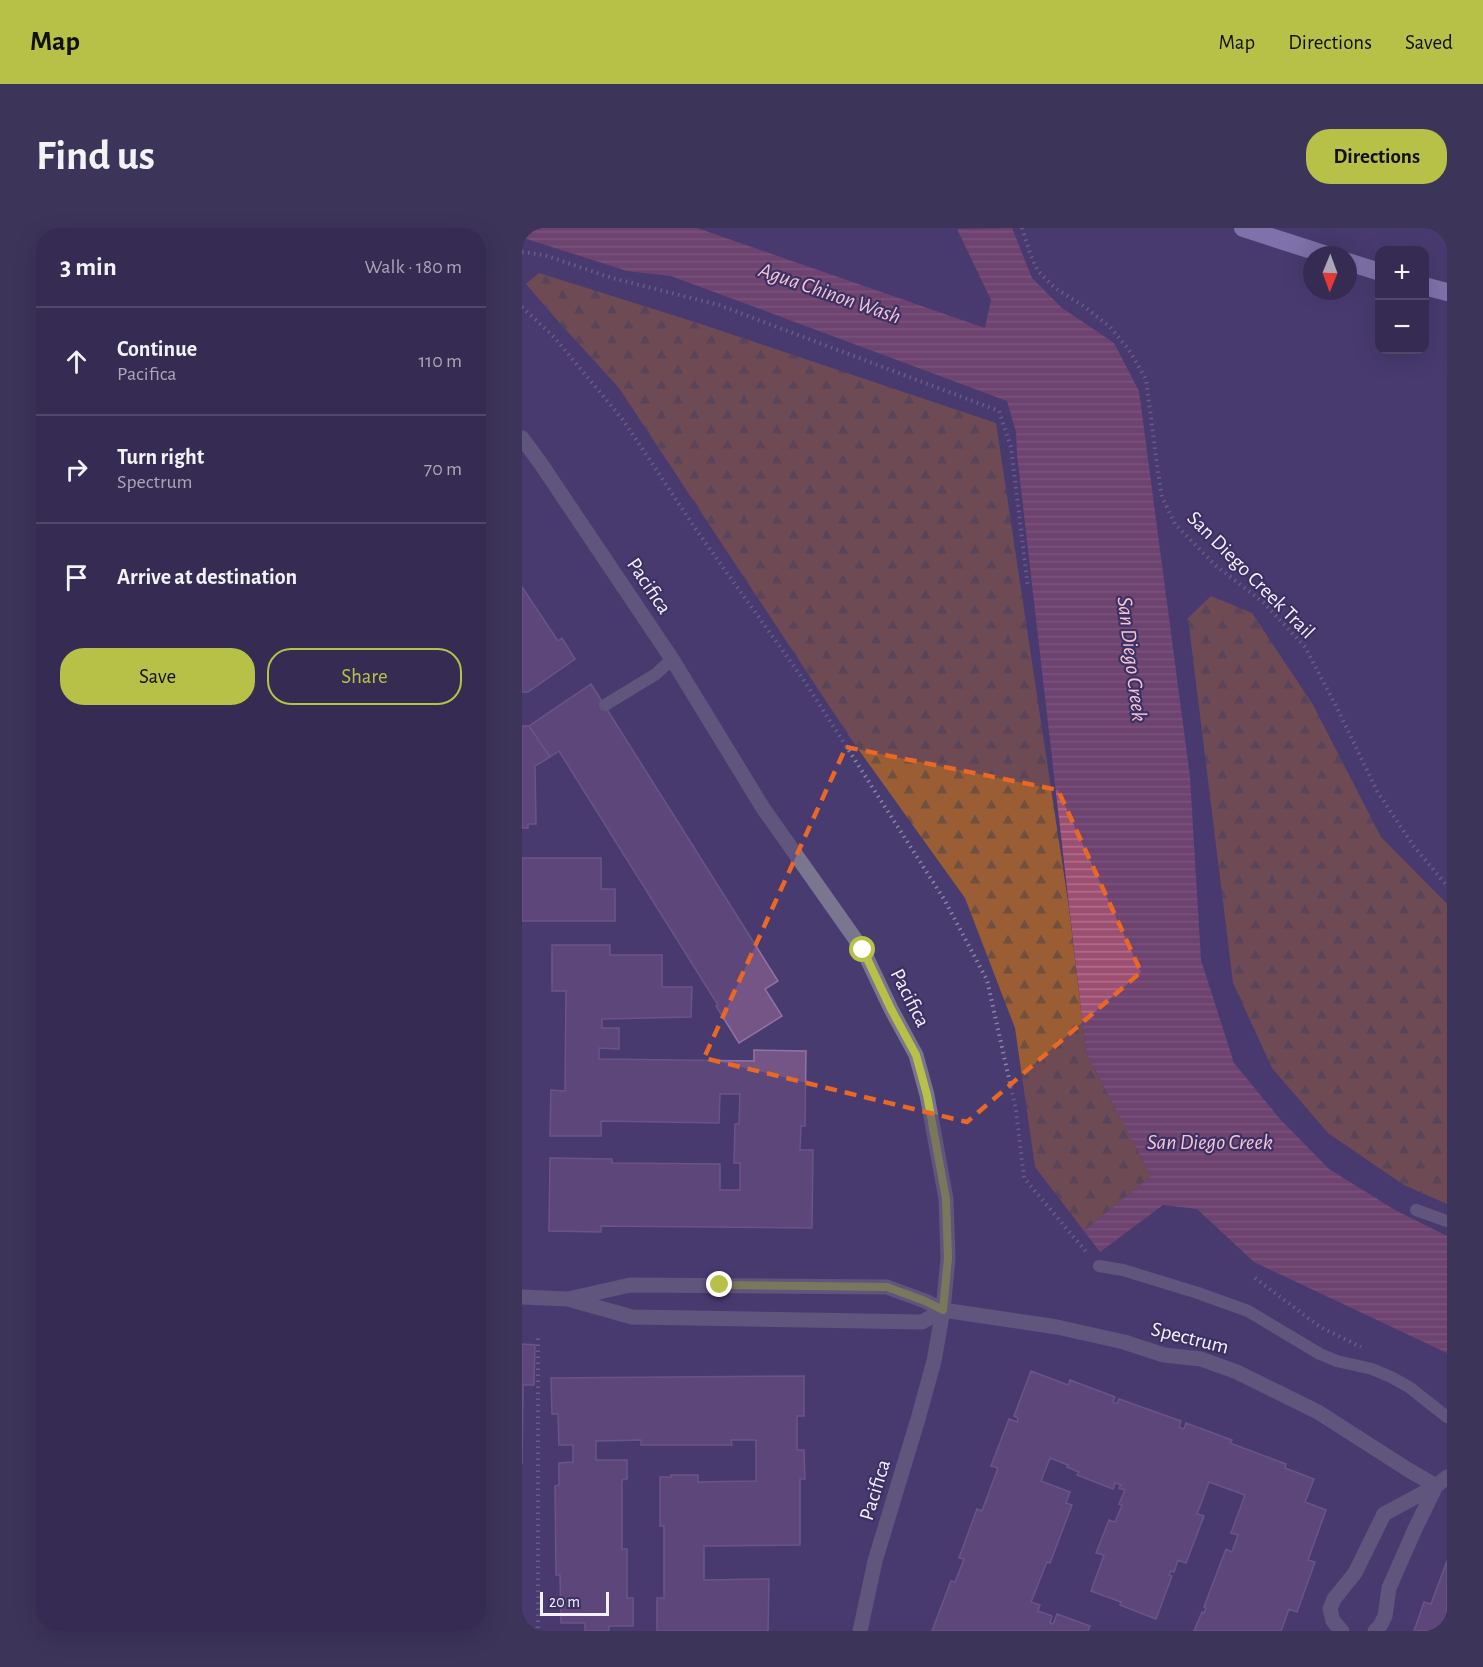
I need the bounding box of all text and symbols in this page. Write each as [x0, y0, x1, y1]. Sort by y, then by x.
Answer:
text: Map [30, 28, 80, 56]
text: Map [1219, 32, 1255, 53]
text: Directions [1288, 32, 1372, 53]
text: Saved [1405, 32, 1453, 53]
button: Directions [1306, 129, 1447, 184]
text: Find us [36, 135, 155, 177]
north arrow [1303, 246, 1357, 300]
map controls [1375, 246, 1429, 354]
button: + [1375, 246, 1429, 300]
text: 3 min [60, 254, 117, 280]
text: Walk · 180 m [365, 257, 462, 277]
water label: Agua Chinon Wash [755, 258, 904, 328]
button: − [1375, 300, 1429, 354]
text: Continue [117, 338, 197, 360]
icon: ahead [60, 345, 93, 378]
text: 110 m [418, 351, 462, 371]
text: Pacifica [117, 364, 176, 384]
text: Turn right [117, 446, 204, 468]
icon: right [60, 453, 93, 486]
text: 70 m [424, 459, 462, 479]
text: Spectrum [117, 472, 192, 492]
street label: San Diego Creek Trail [1183, 507, 1319, 643]
street label: Pacifica [623, 554, 675, 618]
icon: arrive [60, 561, 93, 594]
text: Arrive at destination [117, 566, 297, 588]
water label: San Diego Creek [1113, 595, 1151, 723]
button: Save [60, 648, 255, 705]
button: Share [267, 648, 462, 705]
route start [849, 936, 875, 962]
street label: Pacifica [886, 965, 934, 1031]
water label: San Diego Creek [1147, 1131, 1273, 1153]
route end [706, 1271, 732, 1297]
street label: Spectrum [1149, 1318, 1231, 1358]
street label: Pacifica [856, 1457, 894, 1523]
scale bar [540, 1589, 609, 1616]
text: 20 m [549, 1594, 580, 1610]

